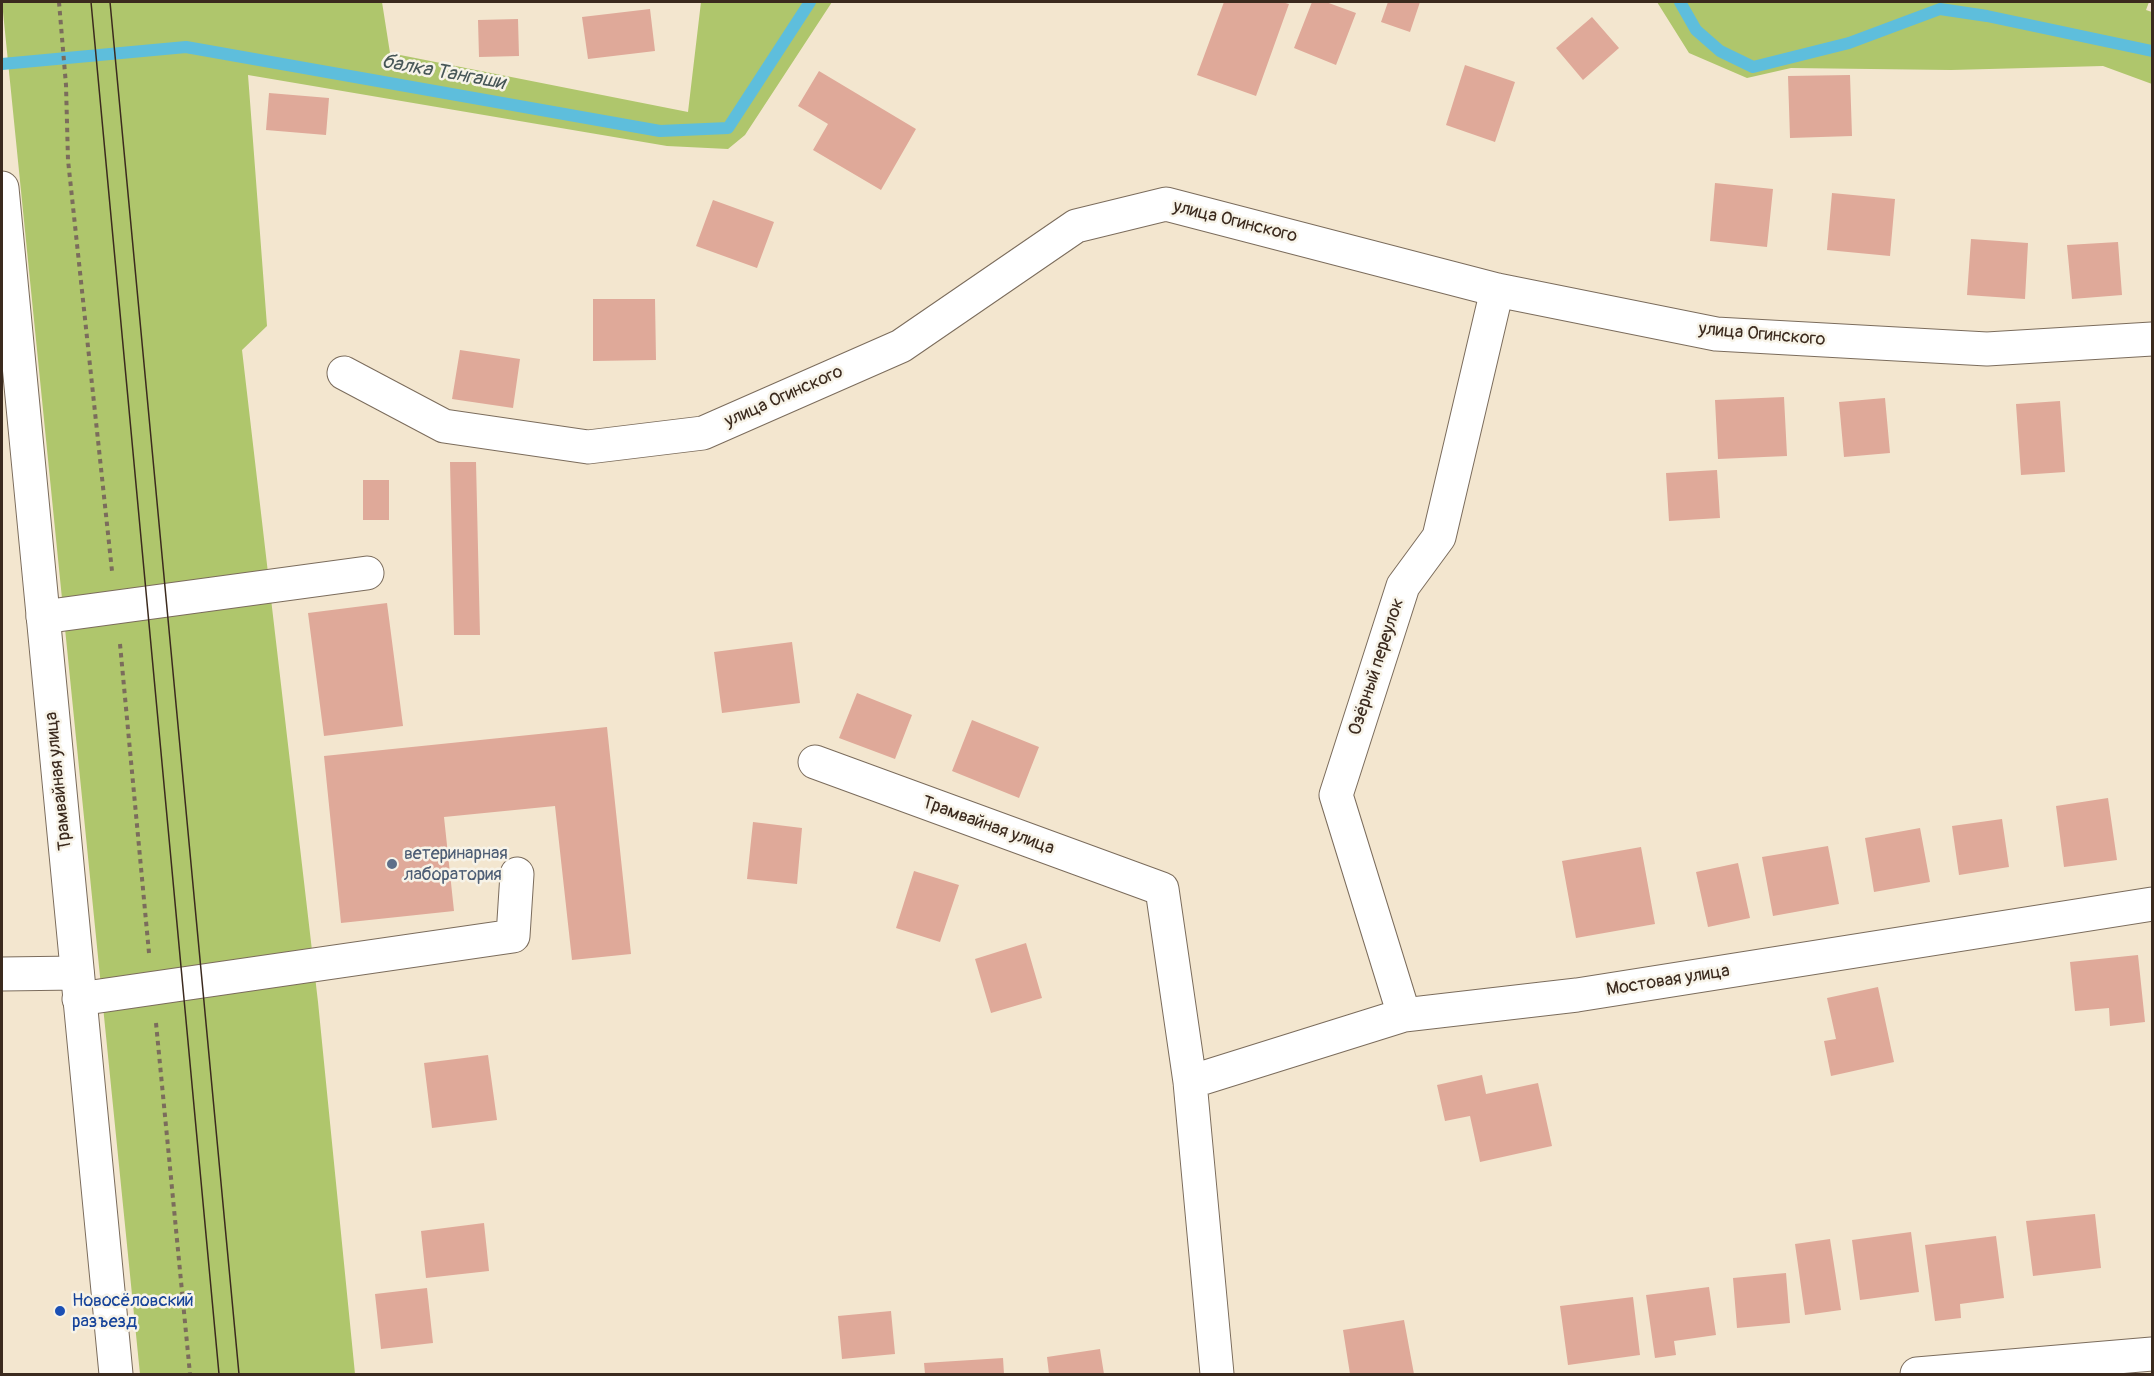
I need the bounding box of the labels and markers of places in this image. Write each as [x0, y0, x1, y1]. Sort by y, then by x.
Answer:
place label: ветеринарная лаборатория [404, 843, 508, 886]
marker: ветеринарная лаборатория [385, 857, 399, 871]
place label: Новосёловский разъезд [72, 1290, 194, 1332]
marker: Новосёловский разъезд [53, 1304, 67, 1318]

